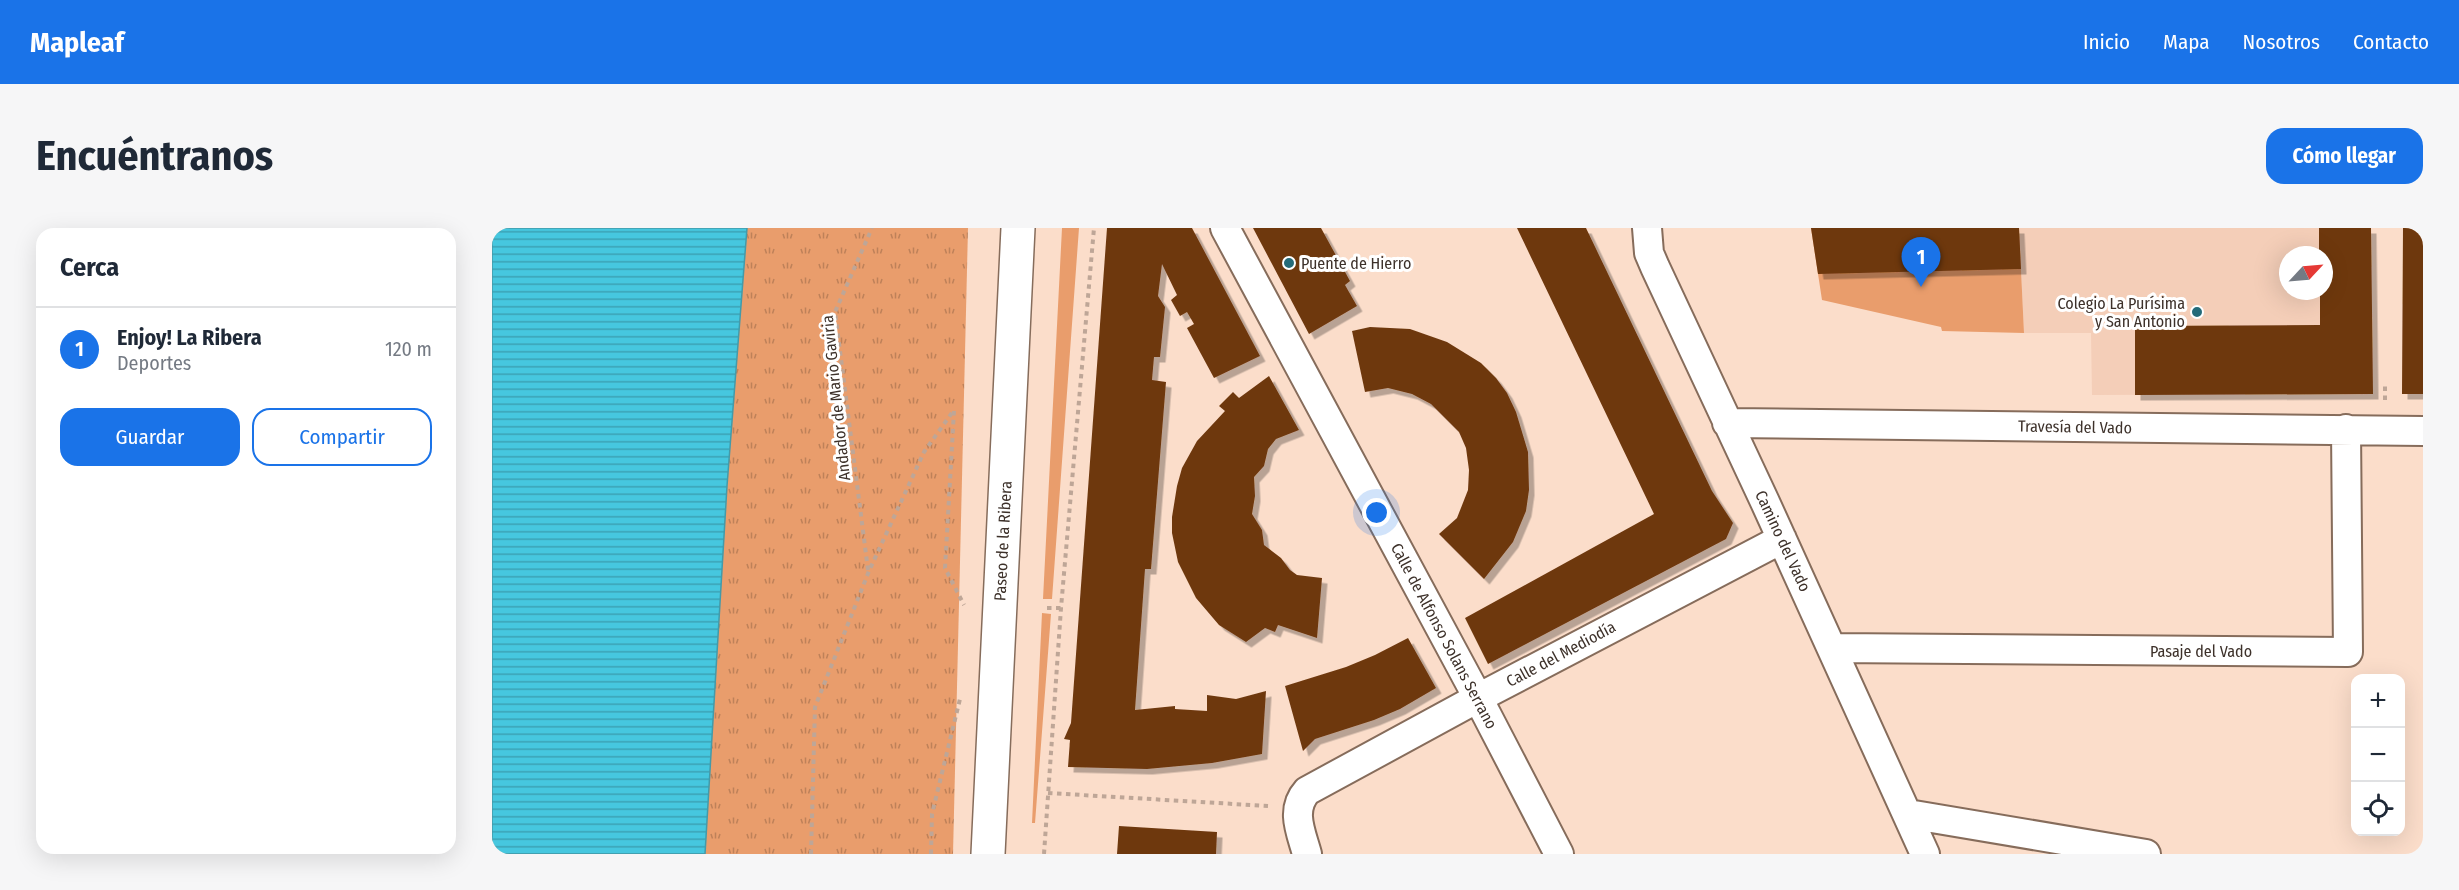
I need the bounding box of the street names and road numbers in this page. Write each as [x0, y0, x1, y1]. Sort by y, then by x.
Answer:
street label: Andador de Mario Gaviria [818, 314, 854, 482]
street label: Travesía del Vado [2018, 417, 2132, 437]
street label: Paseo de la Ribera [990, 480, 1016, 602]
street label: Camino del Vado [1751, 487, 1815, 595]
street label: Calle de Alfonso Solans Serrano [1387, 540, 1501, 732]
street label: Calle del Mediodía [1503, 617, 1619, 691]
street label: Pasaje del Vado [2150, 642, 2252, 661]

